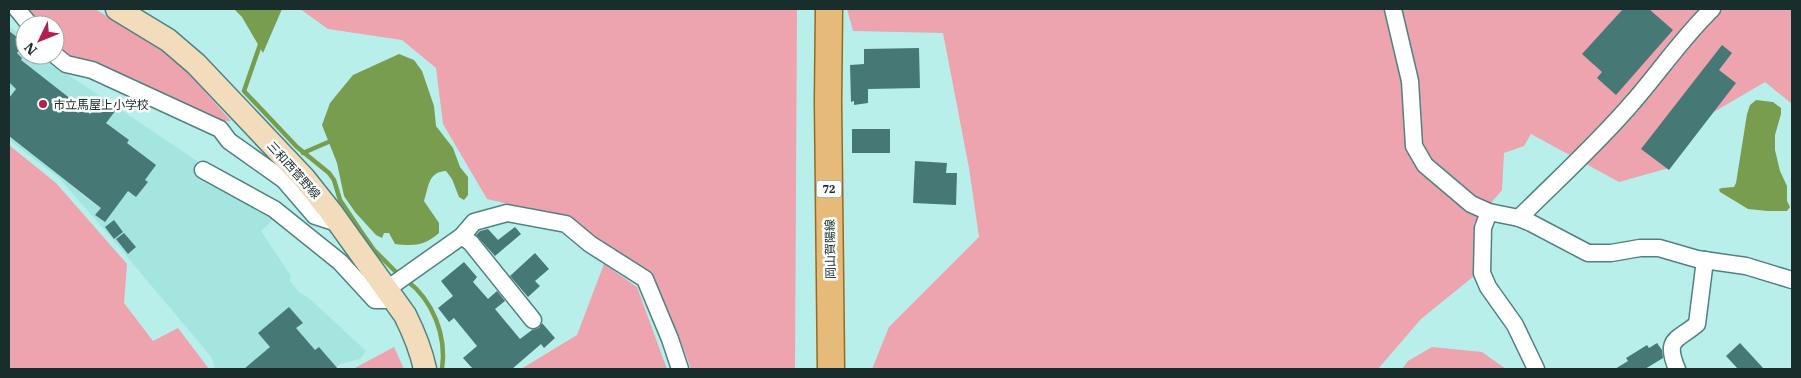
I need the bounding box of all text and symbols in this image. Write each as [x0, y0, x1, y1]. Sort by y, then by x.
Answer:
north arrow [15, 15, 65, 65]
text: N [20, 39, 41, 59]
place label: 市立馬屋上小学校 [53, 97, 149, 112]
marker: 市立馬屋上小学校 [37, 98, 49, 110]
street label: 三和西菅野線 [264, 138, 324, 202]
road number: 72 [816, 180, 842, 198]
street label: 岡山賀陽線 [822, 219, 838, 279]

